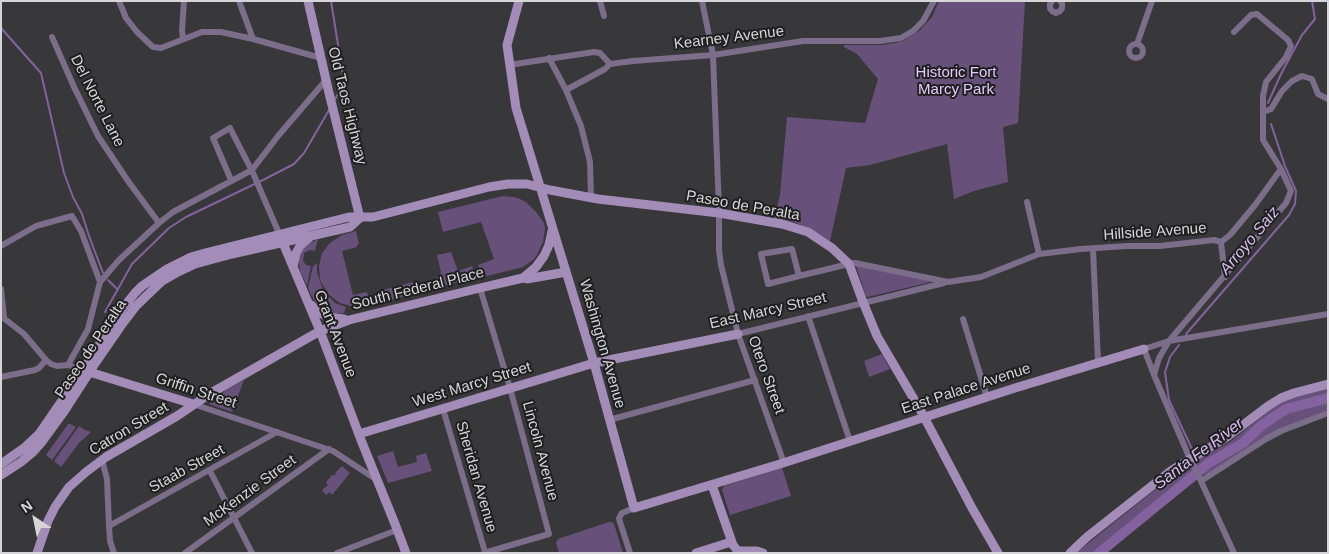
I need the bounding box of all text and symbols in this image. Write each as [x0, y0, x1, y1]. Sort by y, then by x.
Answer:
street label: Kearney Avenue [673, 22, 785, 54]
street label: Old Taos Highway [324, 45, 370, 167]
street label: Del Norte Lane [66, 52, 128, 150]
park label: Historic Fort Marcy Park [916, 64, 996, 99]
street label: Paseo de Peralta [685, 187, 801, 225]
water label: Arroyo Saiz [1216, 203, 1284, 279]
street label: Hillside Avenue [1103, 219, 1207, 245]
street label: South Federal Place [350, 264, 486, 314]
street label: Washington Avenue [575, 277, 629, 411]
street label: Grant Avenue [310, 288, 360, 380]
street label: East Marcy Street [708, 289, 828, 333]
street label: Paseo de Peralta [51, 296, 131, 402]
street label: Otero Street [744, 334, 788, 416]
street label: West Marcy Street [411, 358, 533, 412]
street label: East Palace Avenue [899, 360, 1033, 418]
street label: Griffin Street [153, 369, 239, 413]
street label: Catron Street [86, 398, 172, 460]
street label: Lincoln Avenue [518, 399, 562, 503]
water label: Santa Fe River [1151, 414, 1247, 494]
street label: Sheridan Avenue [452, 419, 500, 535]
street label: Staab Street [146, 441, 228, 497]
street label: McKenzie Street [200, 451, 300, 531]
north arrow [10, 494, 60, 544]
text: N [18, 497, 35, 516]

